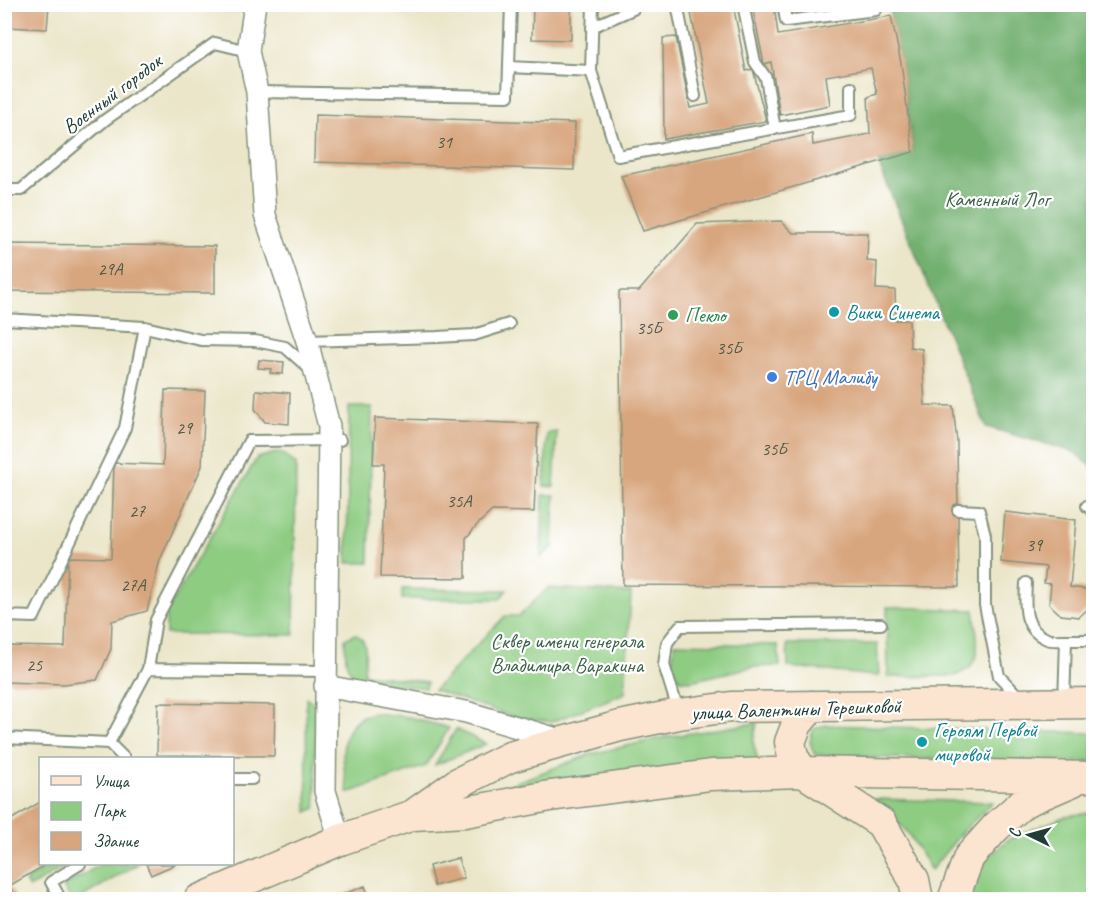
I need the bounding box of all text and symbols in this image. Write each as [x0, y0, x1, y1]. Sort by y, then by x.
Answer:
street label: Военный городок [57, 47, 169, 140]
house number: 31 [436, 131, 453, 153]
park label: Каменный Лог [945, 186, 1052, 212]
house number: 29А [97, 258, 124, 280]
place label: Вики Синема [846, 299, 940, 325]
place label: Пекло [685, 302, 728, 328]
marker: Вики Синема [827, 305, 841, 319]
marker: Пекло [666, 308, 680, 322]
house number: 35Б [636, 317, 665, 339]
house number: 35Б [716, 337, 745, 359]
place label: ТРЦ Малибу [784, 364, 879, 390]
marker: ТРЦ Малибу [765, 370, 779, 384]
house number: 29 [176, 417, 194, 439]
house number: 35Б [761, 438, 790, 460]
house number: 35А [446, 490, 473, 512]
house number: 27 [129, 500, 146, 522]
house number: 39 [1026, 534, 1044, 556]
house number: 27А [120, 574, 147, 596]
park label: Сквер имени генерала Владимира Варакина [491, 628, 645, 678]
house number: 25 [26, 654, 43, 676]
street label: улица Валентины Терешковой [688, 692, 903, 726]
place label: Героям Первой мировой [934, 717, 1039, 767]
marker: Героям Первой мировой [915, 735, 929, 749]
legend [39, 757, 234, 865]
text: Улица [93, 770, 130, 792]
text: Парк [93, 800, 127, 822]
north arrow [999, 805, 1059, 865]
text: С [1005, 827, 1026, 839]
text: Здание [93, 830, 139, 852]

